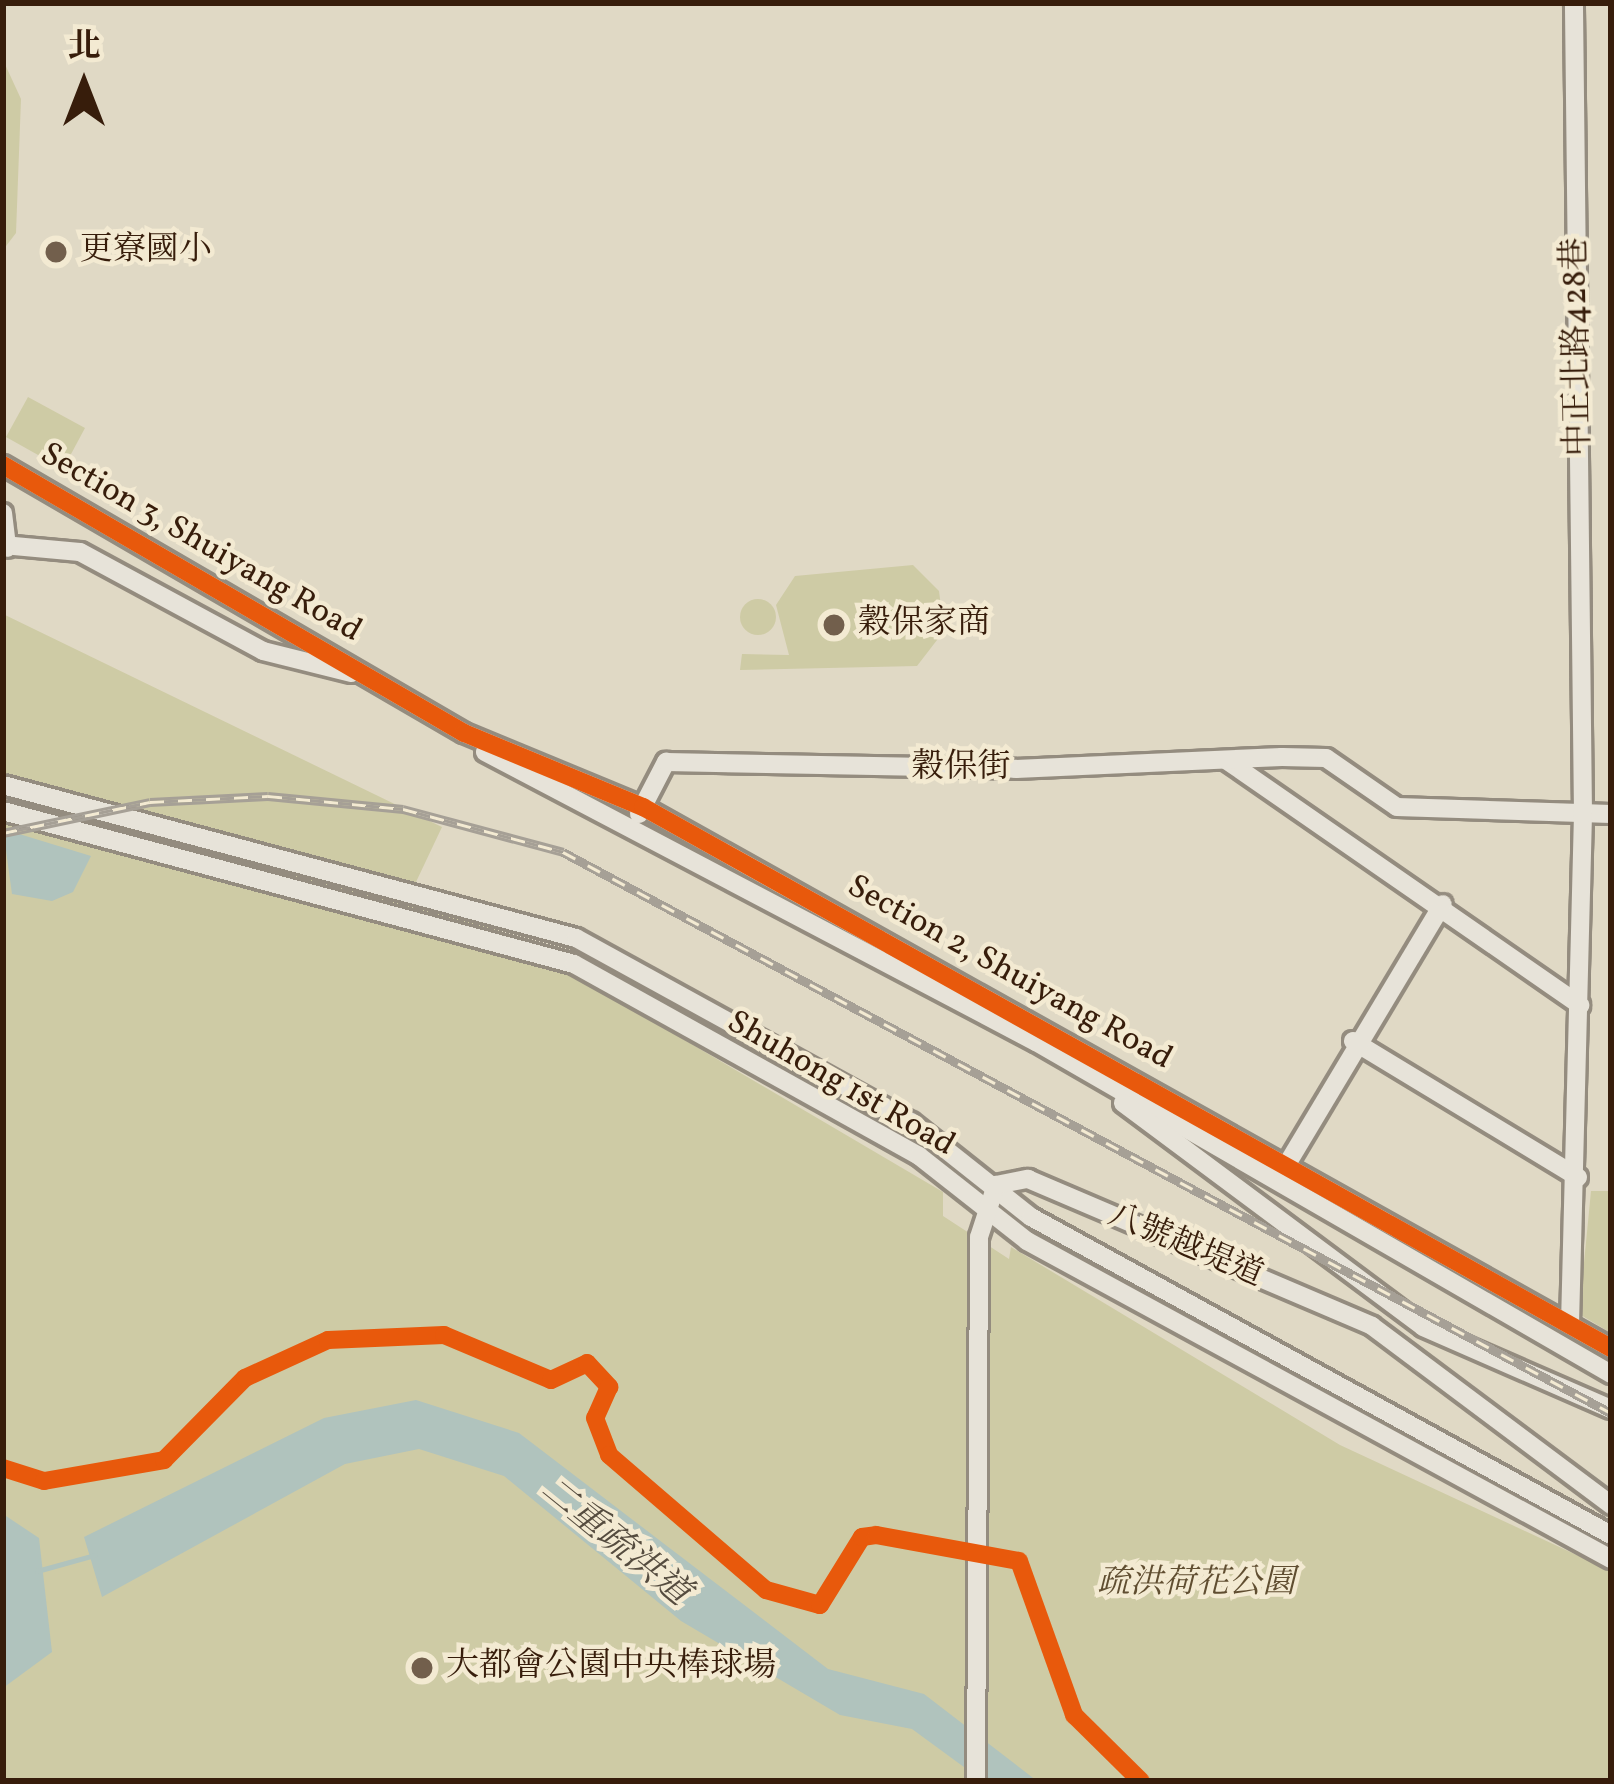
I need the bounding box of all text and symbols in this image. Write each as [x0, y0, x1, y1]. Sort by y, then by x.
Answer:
north arrow [24, 24, 144, 144]
text: 北 [68, 25, 101, 71]
place label: 更寮國小 [80, 232, 212, 272]
street label: 中正北路428巷 [1557, 237, 1601, 457]
marker: 更寮國小 [43, 239, 69, 265]
street label: Section 3, Shuiyang Road [32, 436, 368, 652]
place label: 穀保家商 [858, 605, 990, 645]
marker: 穀保家商 [821, 612, 847, 638]
street label: 穀保街 [912, 749, 1010, 789]
street label: Section 2, Shuiyang Road [840, 868, 1178, 1080]
street label: Shuhong 1st Road [719, 1004, 961, 1166]
street label: 八號越堤道 [1101, 1197, 1269, 1297]
water label: 二重疏洪道 [530, 1470, 698, 1616]
park label: 疏洪荷花公園 [1097, 1565, 1295, 1605]
place label: 大都會公園中央棒球場 [446, 1648, 776, 1688]
marker: 大都會公園中央棒球場 [409, 1655, 435, 1681]

